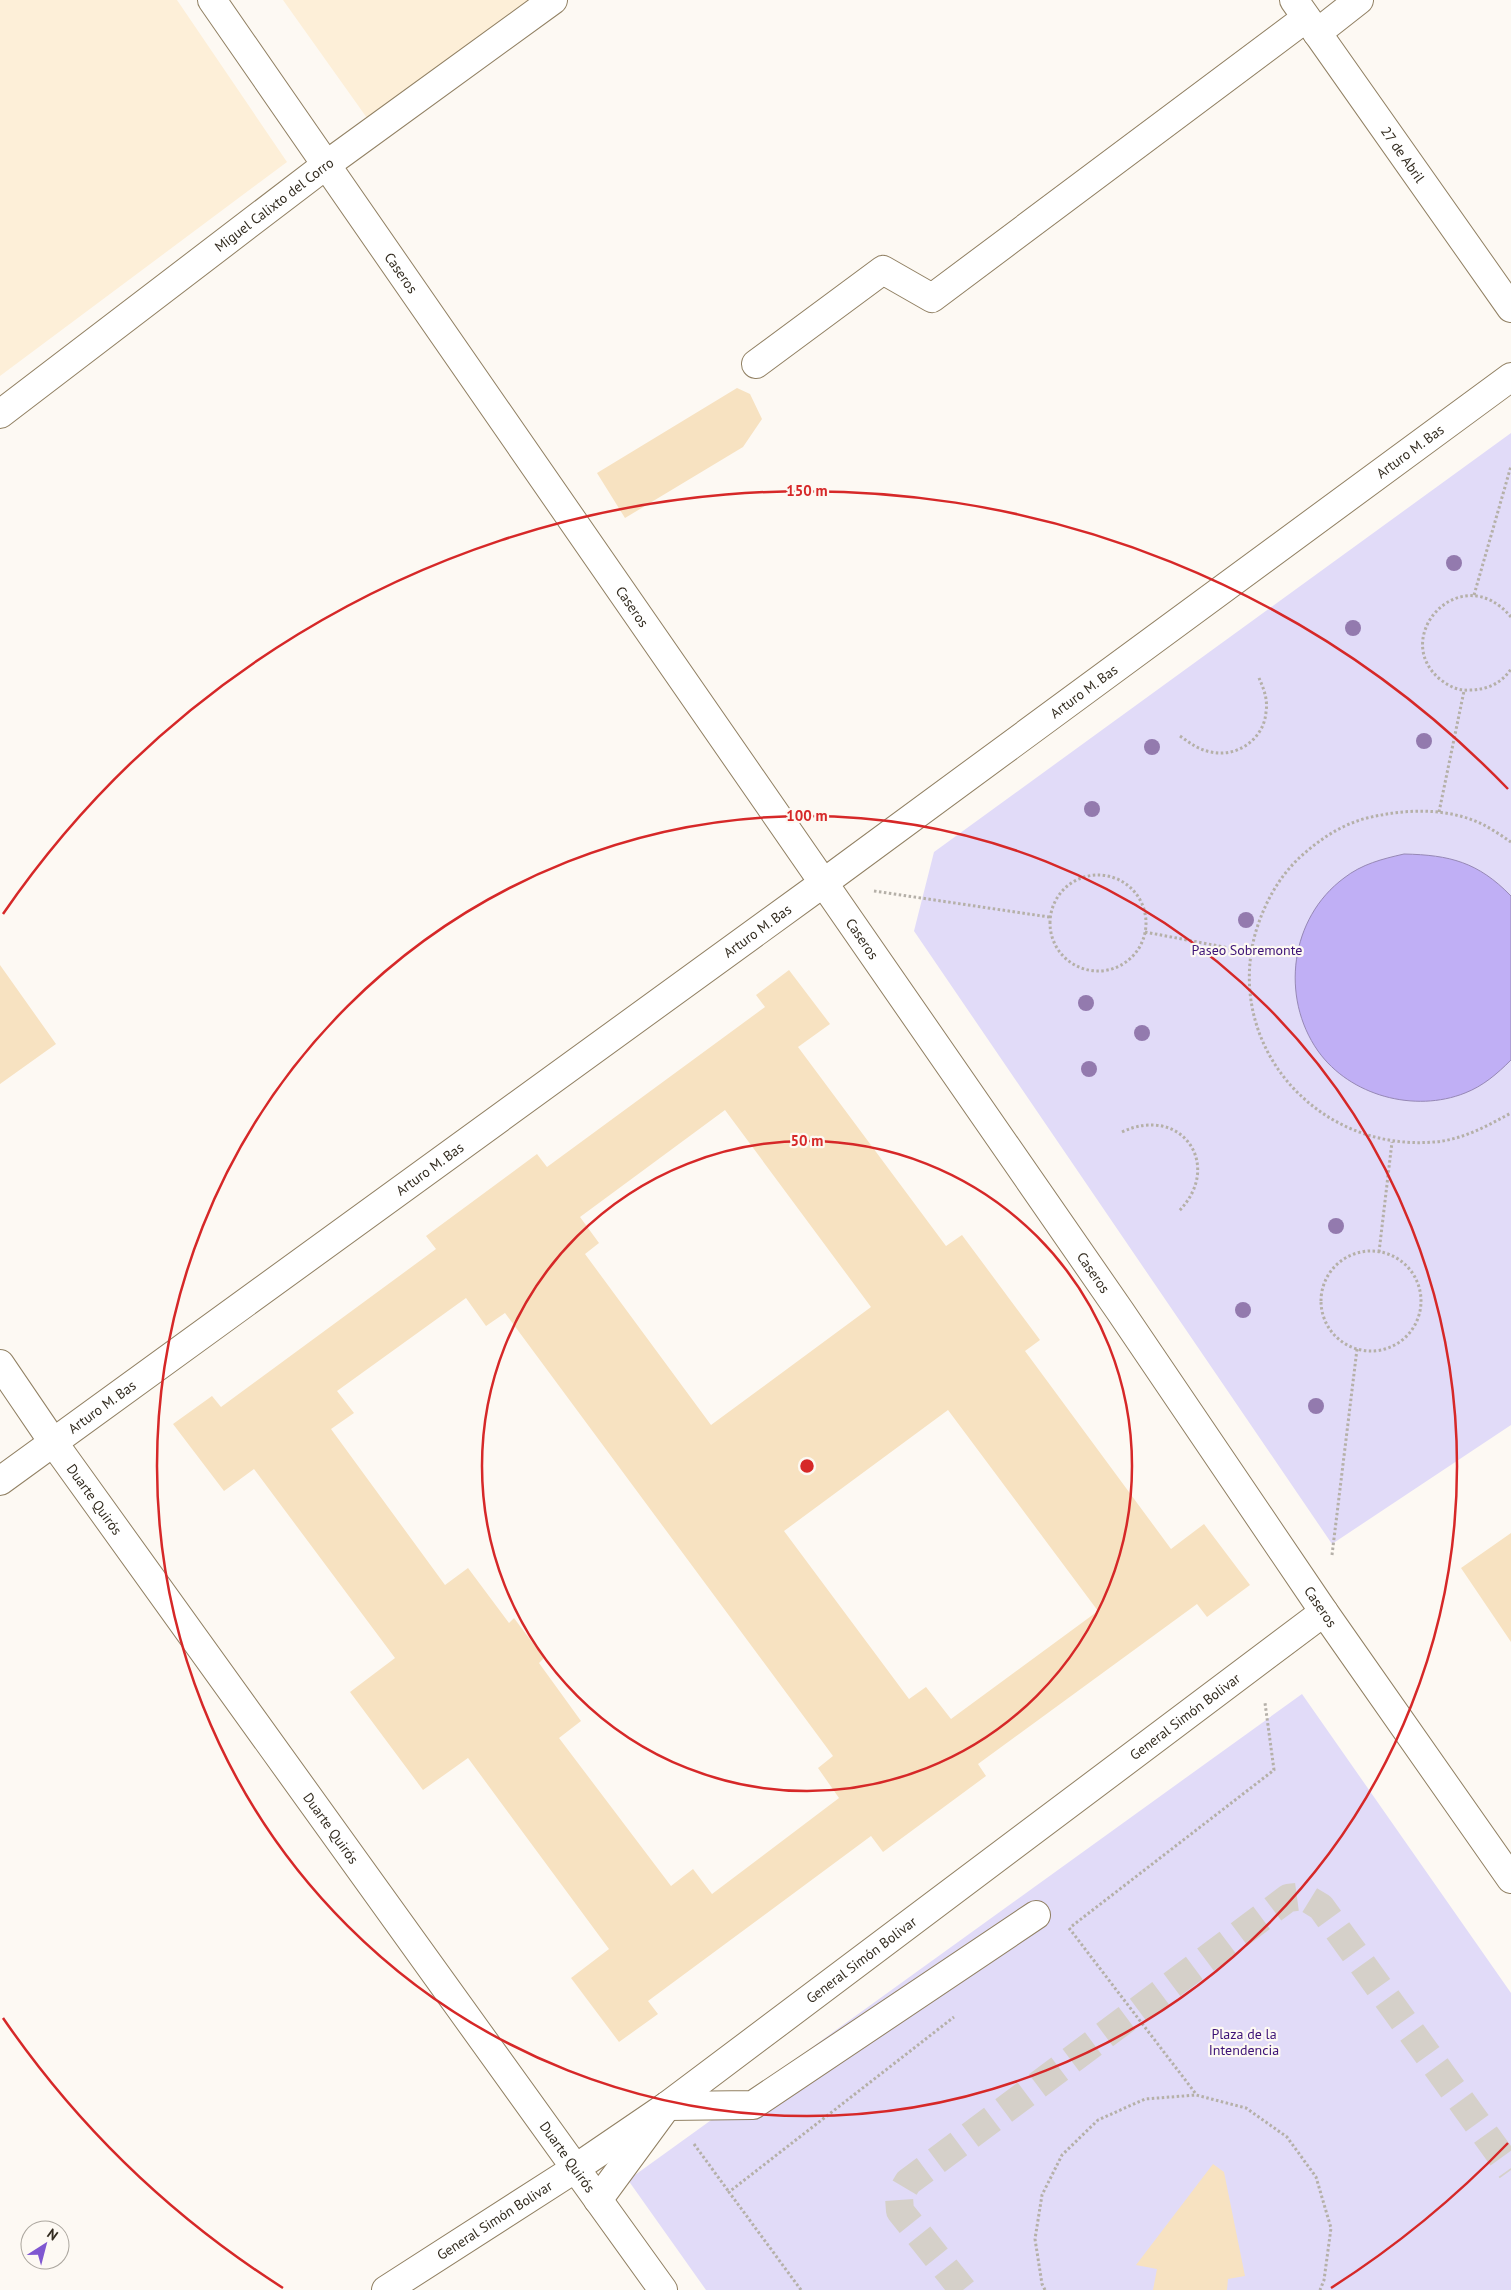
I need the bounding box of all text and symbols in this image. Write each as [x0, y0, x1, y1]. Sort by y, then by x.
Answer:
street label: 27 de Abril [1377, 123, 1429, 186]
street label: Miguel Calixto del Corro [211, 153, 337, 256]
street label: Caseros [381, 249, 422, 297]
street label: Arturo M. Bas [1373, 420, 1447, 482]
text: 150 m [786, 481, 828, 500]
street label: Caseros [612, 583, 653, 631]
street label: Arturo M. Bas [1046, 660, 1121, 722]
text: 100 m [786, 806, 828, 825]
street label: Arturo M. Bas [720, 900, 795, 962]
street label: Caseros [842, 915, 883, 963]
park label: Paseo Sobremonte [1192, 941, 1302, 959]
text: 50 m [791, 1131, 823, 1150]
street label: Arturo M. Bas [392, 1138, 467, 1200]
street label: Caseros [1073, 1249, 1114, 1297]
street label: Arturo M. Bas [64, 1376, 139, 1438]
centre of rings [798, 1457, 816, 1475]
street label: Duarte Quirós [63, 1460, 126, 1539]
street label: Caseros [1300, 1583, 1341, 1631]
street label: General Simón Bolivar [1126, 1669, 1244, 1764]
street label: Duarte Quirós [299, 1789, 362, 1867]
street label: General Simón Bolivar [802, 1912, 920, 2007]
park label: Plaza de la Intendencia [1209, 2025, 1279, 2059]
street label: Duarte Quirós [536, 2118, 599, 2196]
street label: General Simón Bolivar [433, 2177, 556, 2264]
north arrow [20, 2220, 70, 2270]
text: N [44, 2224, 62, 2244]

